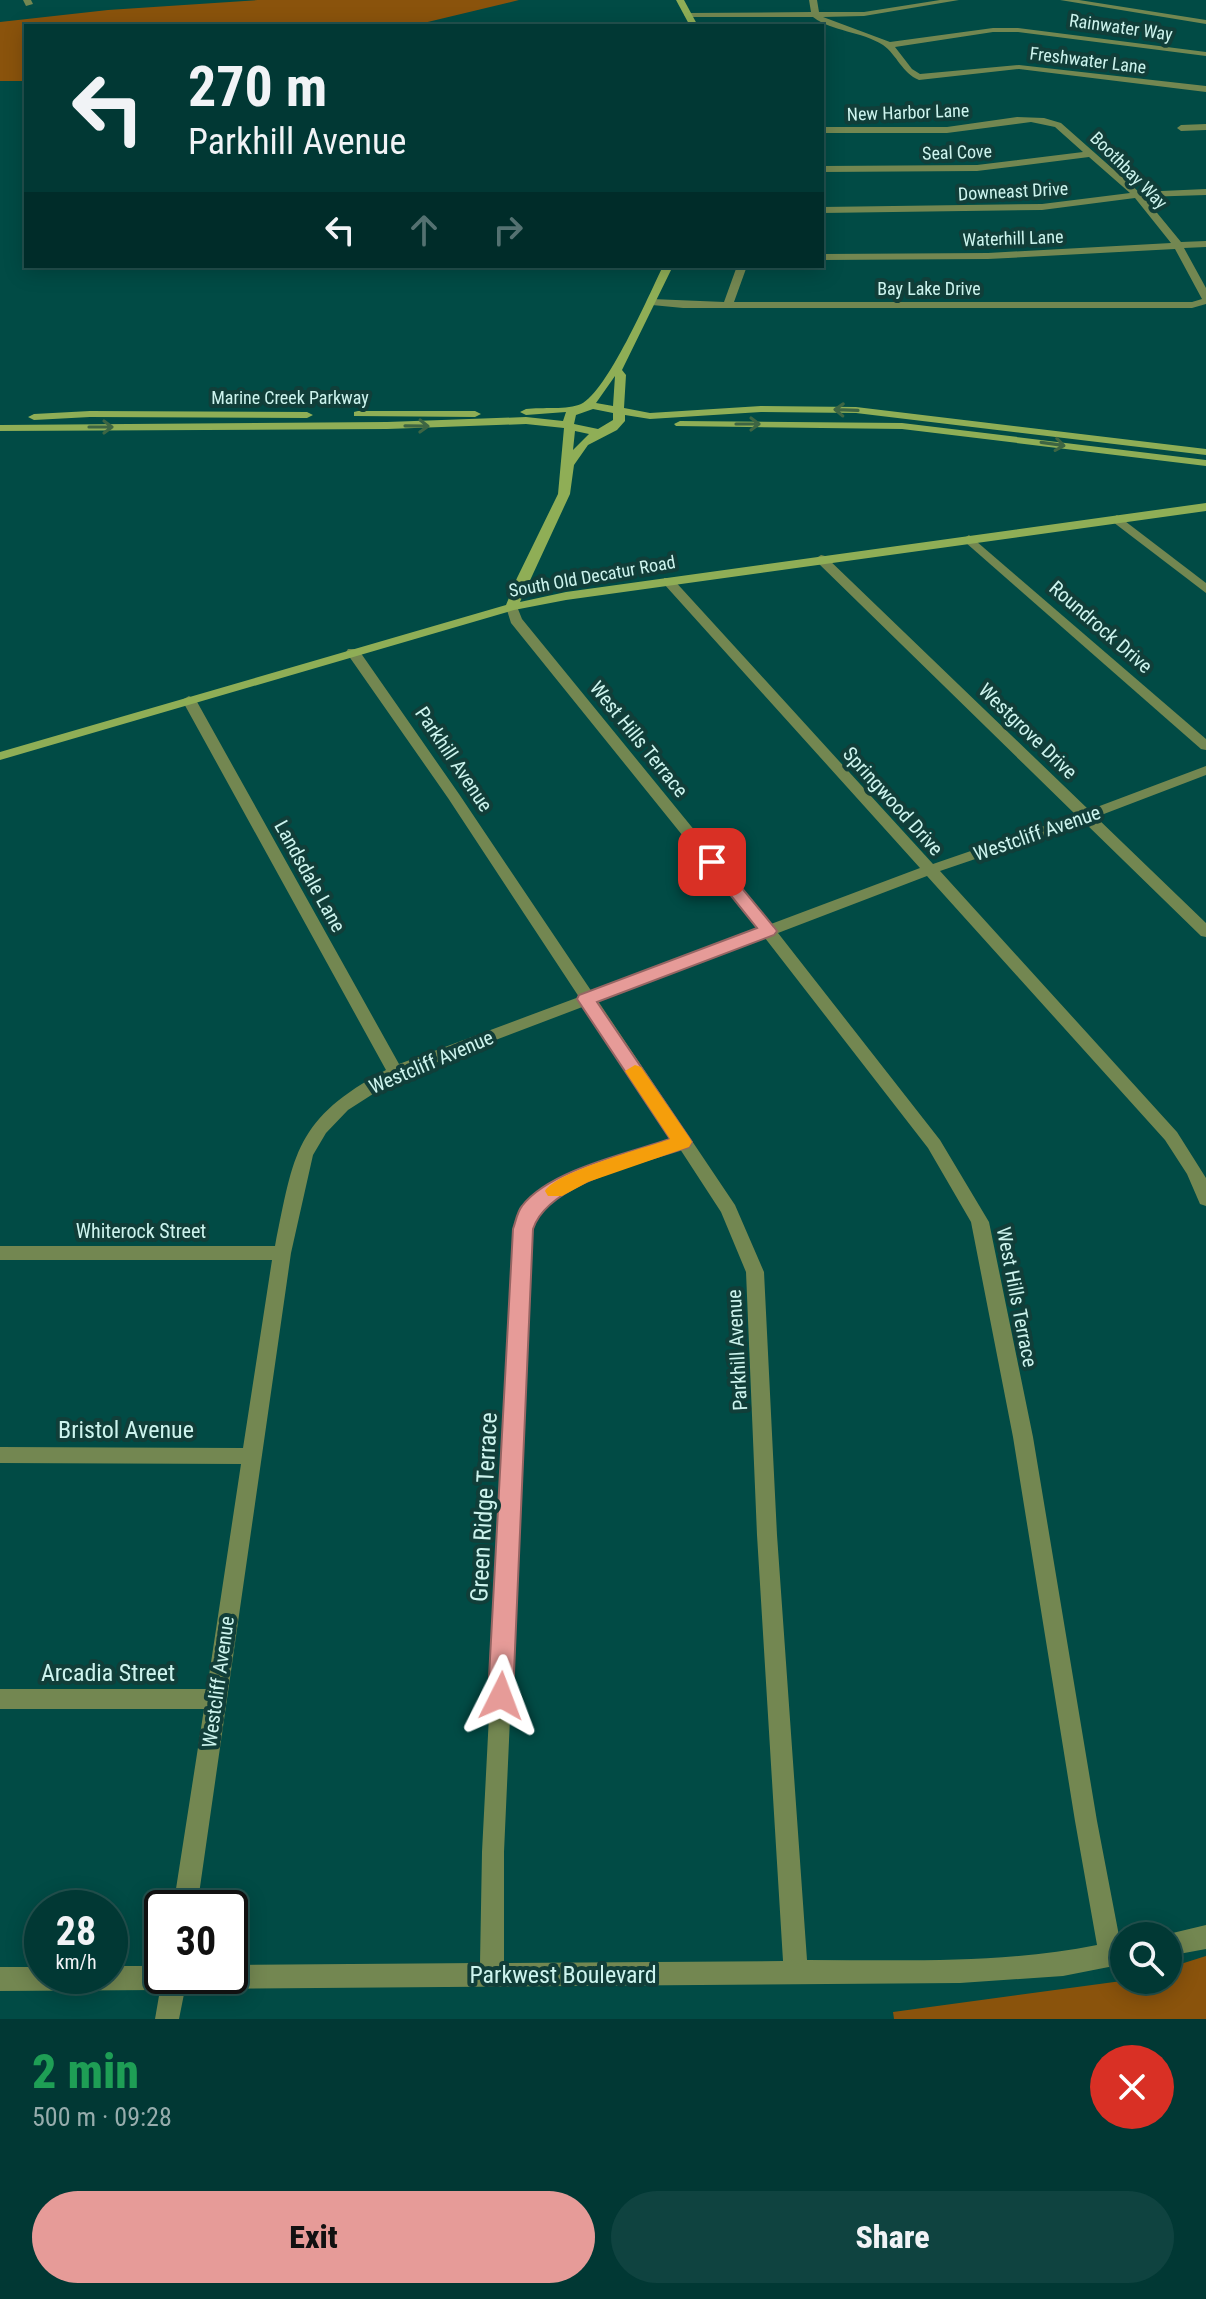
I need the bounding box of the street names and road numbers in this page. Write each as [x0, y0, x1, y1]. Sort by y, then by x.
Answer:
street label: Rainwater Way [1068, 9, 1175, 45]
street label: Freshwater Lane [1029, 42, 1147, 78]
street label: New Harbor Lane [846, 99, 970, 125]
street label: Boothbay Way [1086, 127, 1172, 213]
street label: Seal Cove [922, 140, 992, 164]
street label: Downeast Drive [957, 178, 1069, 204]
street label: Waterhill Lane [962, 226, 1064, 250]
street label: Bay Lake Drive [877, 278, 981, 299]
street label: Marine Creek Parkway [211, 387, 369, 408]
street label: South Old Decatur Road [507, 551, 677, 601]
street label: Roundrock Drive [1045, 576, 1157, 678]
street label: West Hills Terrace [585, 676, 693, 802]
street label: Westgrove Drive [974, 678, 1082, 784]
street label: Parkhill Avenue [410, 702, 498, 816]
street label: Springwood Drive [838, 742, 948, 860]
street label: Westcliff Avenue [970, 800, 1104, 866]
street label: Landsdale Lane [269, 816, 351, 936]
street label: Westcliff Avenue [365, 1025, 497, 1099]
street label: Whiterock Street [76, 1219, 206, 1243]
street label: West Hills Terrace [992, 1225, 1042, 1369]
street label: Parkhill Avenue [722, 1289, 752, 1411]
street label: Green Ridge Terrace [465, 1412, 503, 1602]
street label: Bristol Avenue [58, 1416, 194, 1444]
street label: Westcliff Avenue [197, 1615, 239, 1749]
street label: Arcadia Street [41, 1659, 175, 1687]
street label: Parkwest Boulevard [469, 1961, 657, 1989]

